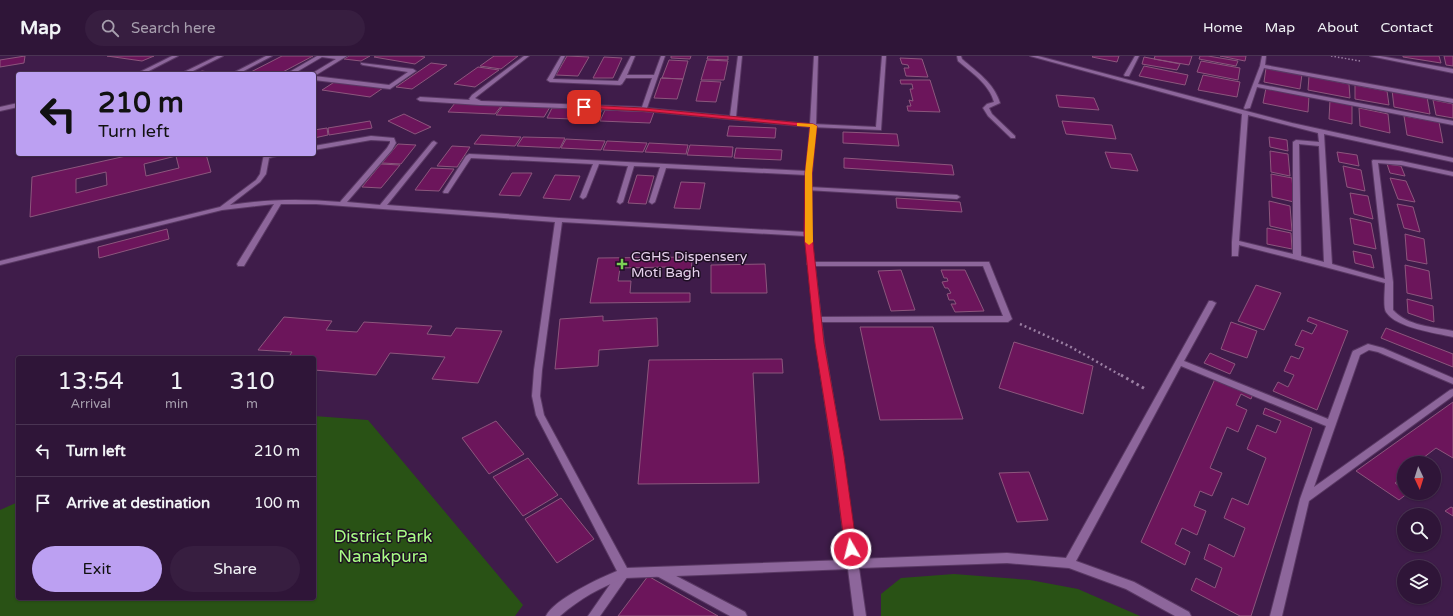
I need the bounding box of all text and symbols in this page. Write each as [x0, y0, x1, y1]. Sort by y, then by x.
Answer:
search box [85, 10, 365, 46]
text: Map [20, 17, 61, 39]
icon: search [99, 17, 121, 39]
text: Search here [131, 19, 215, 37]
text: Home [1203, 19, 1243, 36]
text: Map [1265, 19, 1295, 36]
text: About [1317, 19, 1359, 36]
text: Contact [1381, 19, 1433, 36]
text: 210 m [98, 86, 184, 120]
icon: left [32, 88, 84, 140]
pin [567, 90, 601, 124]
icon: arrive [573, 96, 595, 118]
text: Turn left [98, 120, 170, 142]
place label: CGHS Dispensery Moti Bagh [631, 248, 748, 281]
marker: CGHS Dispensery Moti Bagh [616, 258, 628, 270]
text: 13:54 [57, 367, 124, 396]
text: 1 [169, 367, 184, 396]
text: 310 [229, 367, 275, 396]
text: Arrival [70, 396, 111, 412]
text: min [165, 396, 188, 412]
text: m [246, 396, 258, 412]
icon: left [32, 440, 54, 462]
text: Turn left [66, 442, 126, 460]
text: 210 m [254, 442, 300, 460]
north arrow [1397, 456, 1441, 500]
map controls [1397, 456, 1441, 604]
icon: arrive [32, 492, 54, 514]
text: Arrive at destination [66, 494, 210, 512]
text: 100 m [254, 494, 300, 512]
button: search [1397, 508, 1441, 552]
park label: District Park Nanakpura [334, 526, 432, 567]
position arrow [830, 528, 872, 570]
button: Exit [32, 546, 162, 592]
button: Share [170, 546, 300, 592]
button: layers [1397, 560, 1441, 604]

